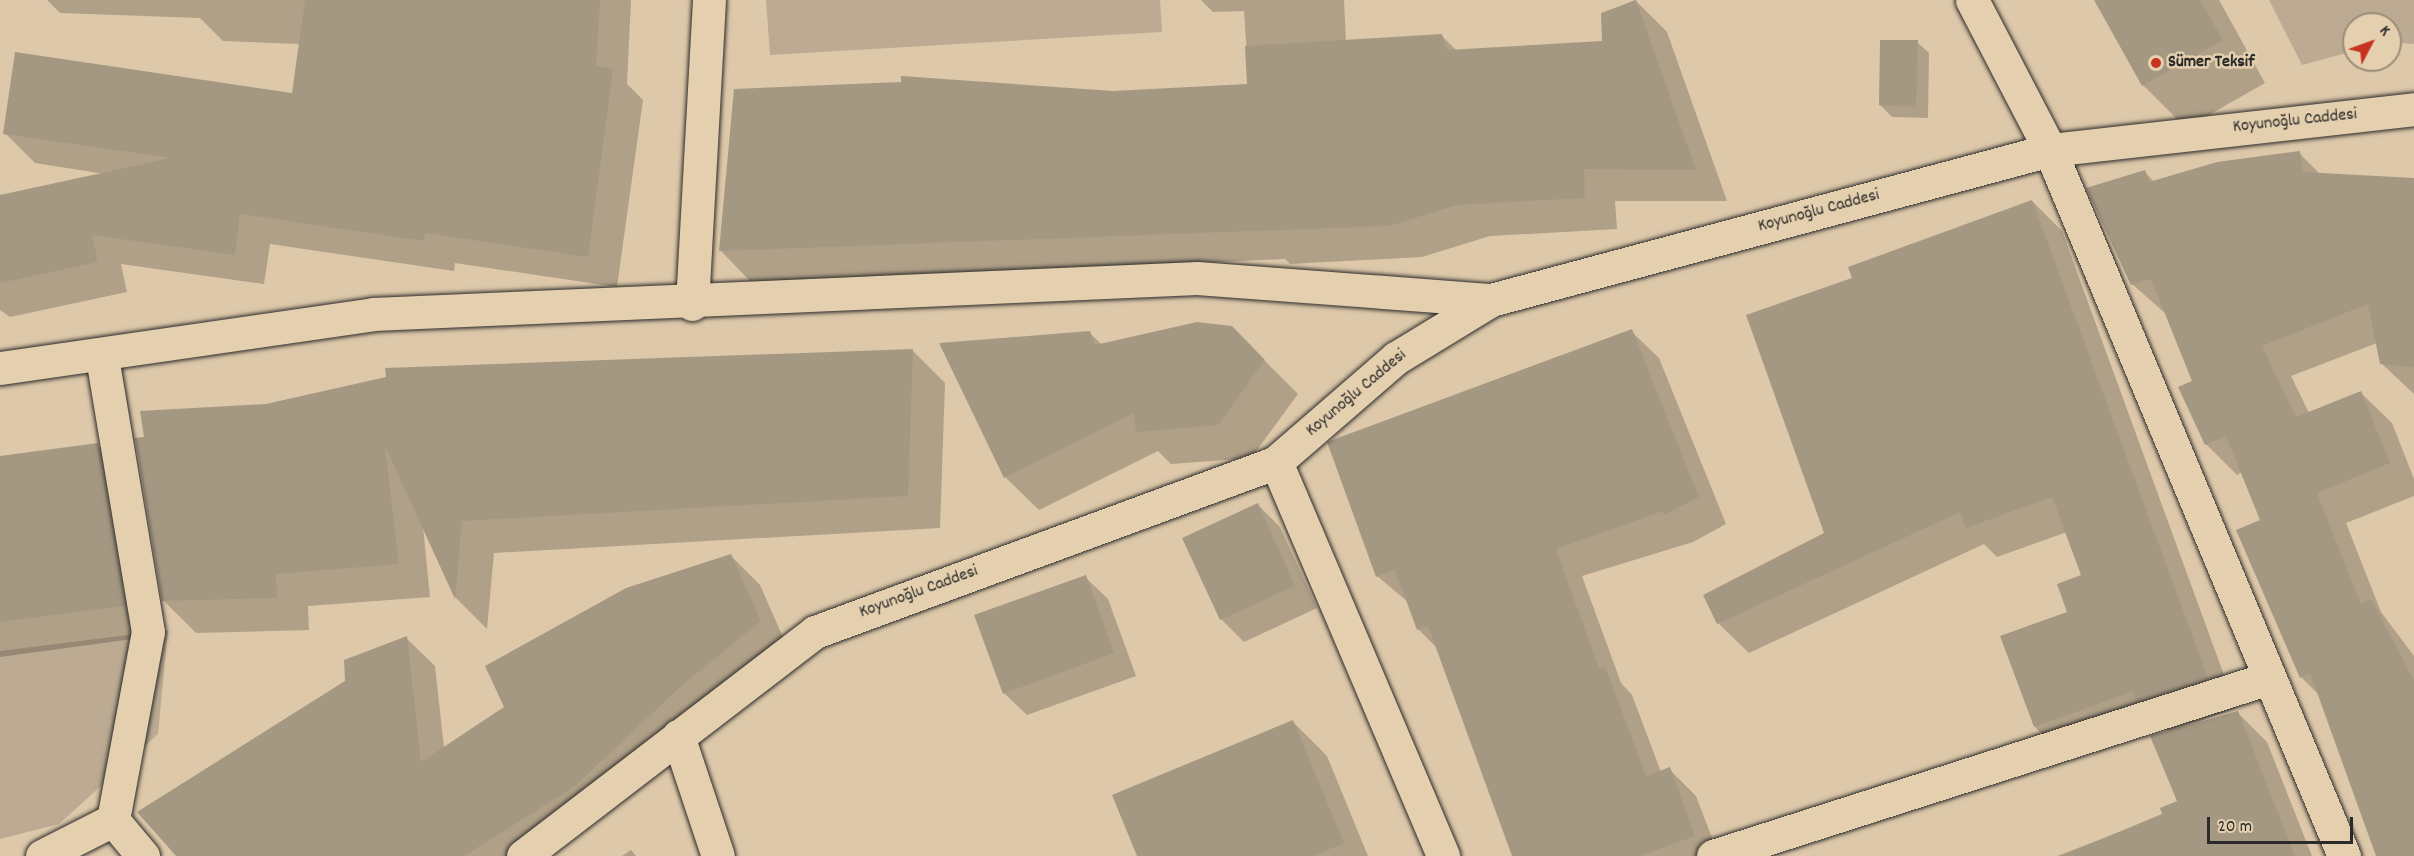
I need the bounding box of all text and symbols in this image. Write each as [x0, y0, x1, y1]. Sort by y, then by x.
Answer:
north arrow [2342, 12, 2402, 72]
text: K [2373, 21, 2396, 42]
place label: Sümer Teksif [2168, 52, 2254, 74]
marker: Sümer Teksif [2149, 56, 2163, 70]
street label: Koyunoğlu Caddesi [2232, 105, 2358, 139]
street label: Koyunoğlu Caddesi [1756, 185, 1882, 239]
street label: Koyunoğlu Caddesi [1302, 346, 1412, 442]
street label: Koyunoğlu Caddesi [857, 562, 981, 624]
scale bar [2210, 805, 2356, 843]
text: 20 m [2218, 815, 2252, 840]

